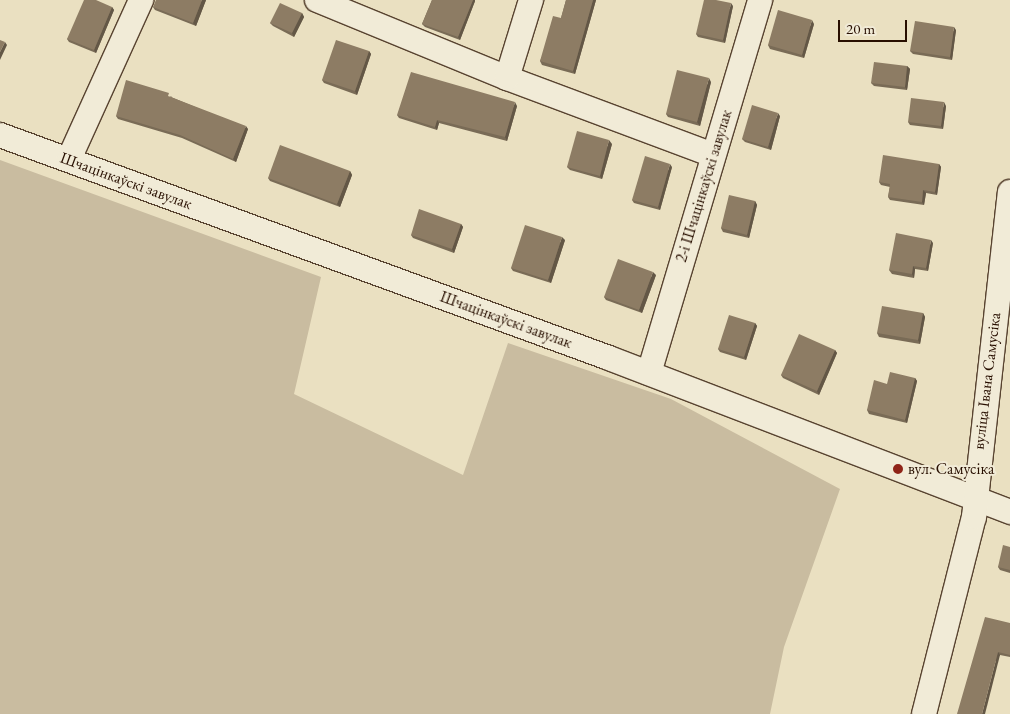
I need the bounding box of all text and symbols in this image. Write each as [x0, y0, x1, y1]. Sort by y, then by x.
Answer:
scale bar [840, 10, 909, 42]
text: 20 m [846, 19, 875, 38]
street label: 2-і Шчацінкаўскі завулак [672, 107, 736, 265]
street label: Шчацінкаўскі завулак [57, 148, 195, 214]
street label: Шчацінкаўскі завулак [437, 287, 575, 353]
street label: вуліца Івана Самусіка [969, 312, 1005, 450]
place label: вул. Самусіка [908, 459, 994, 479]
marker: вул. Самусіка [892, 463, 904, 475]

